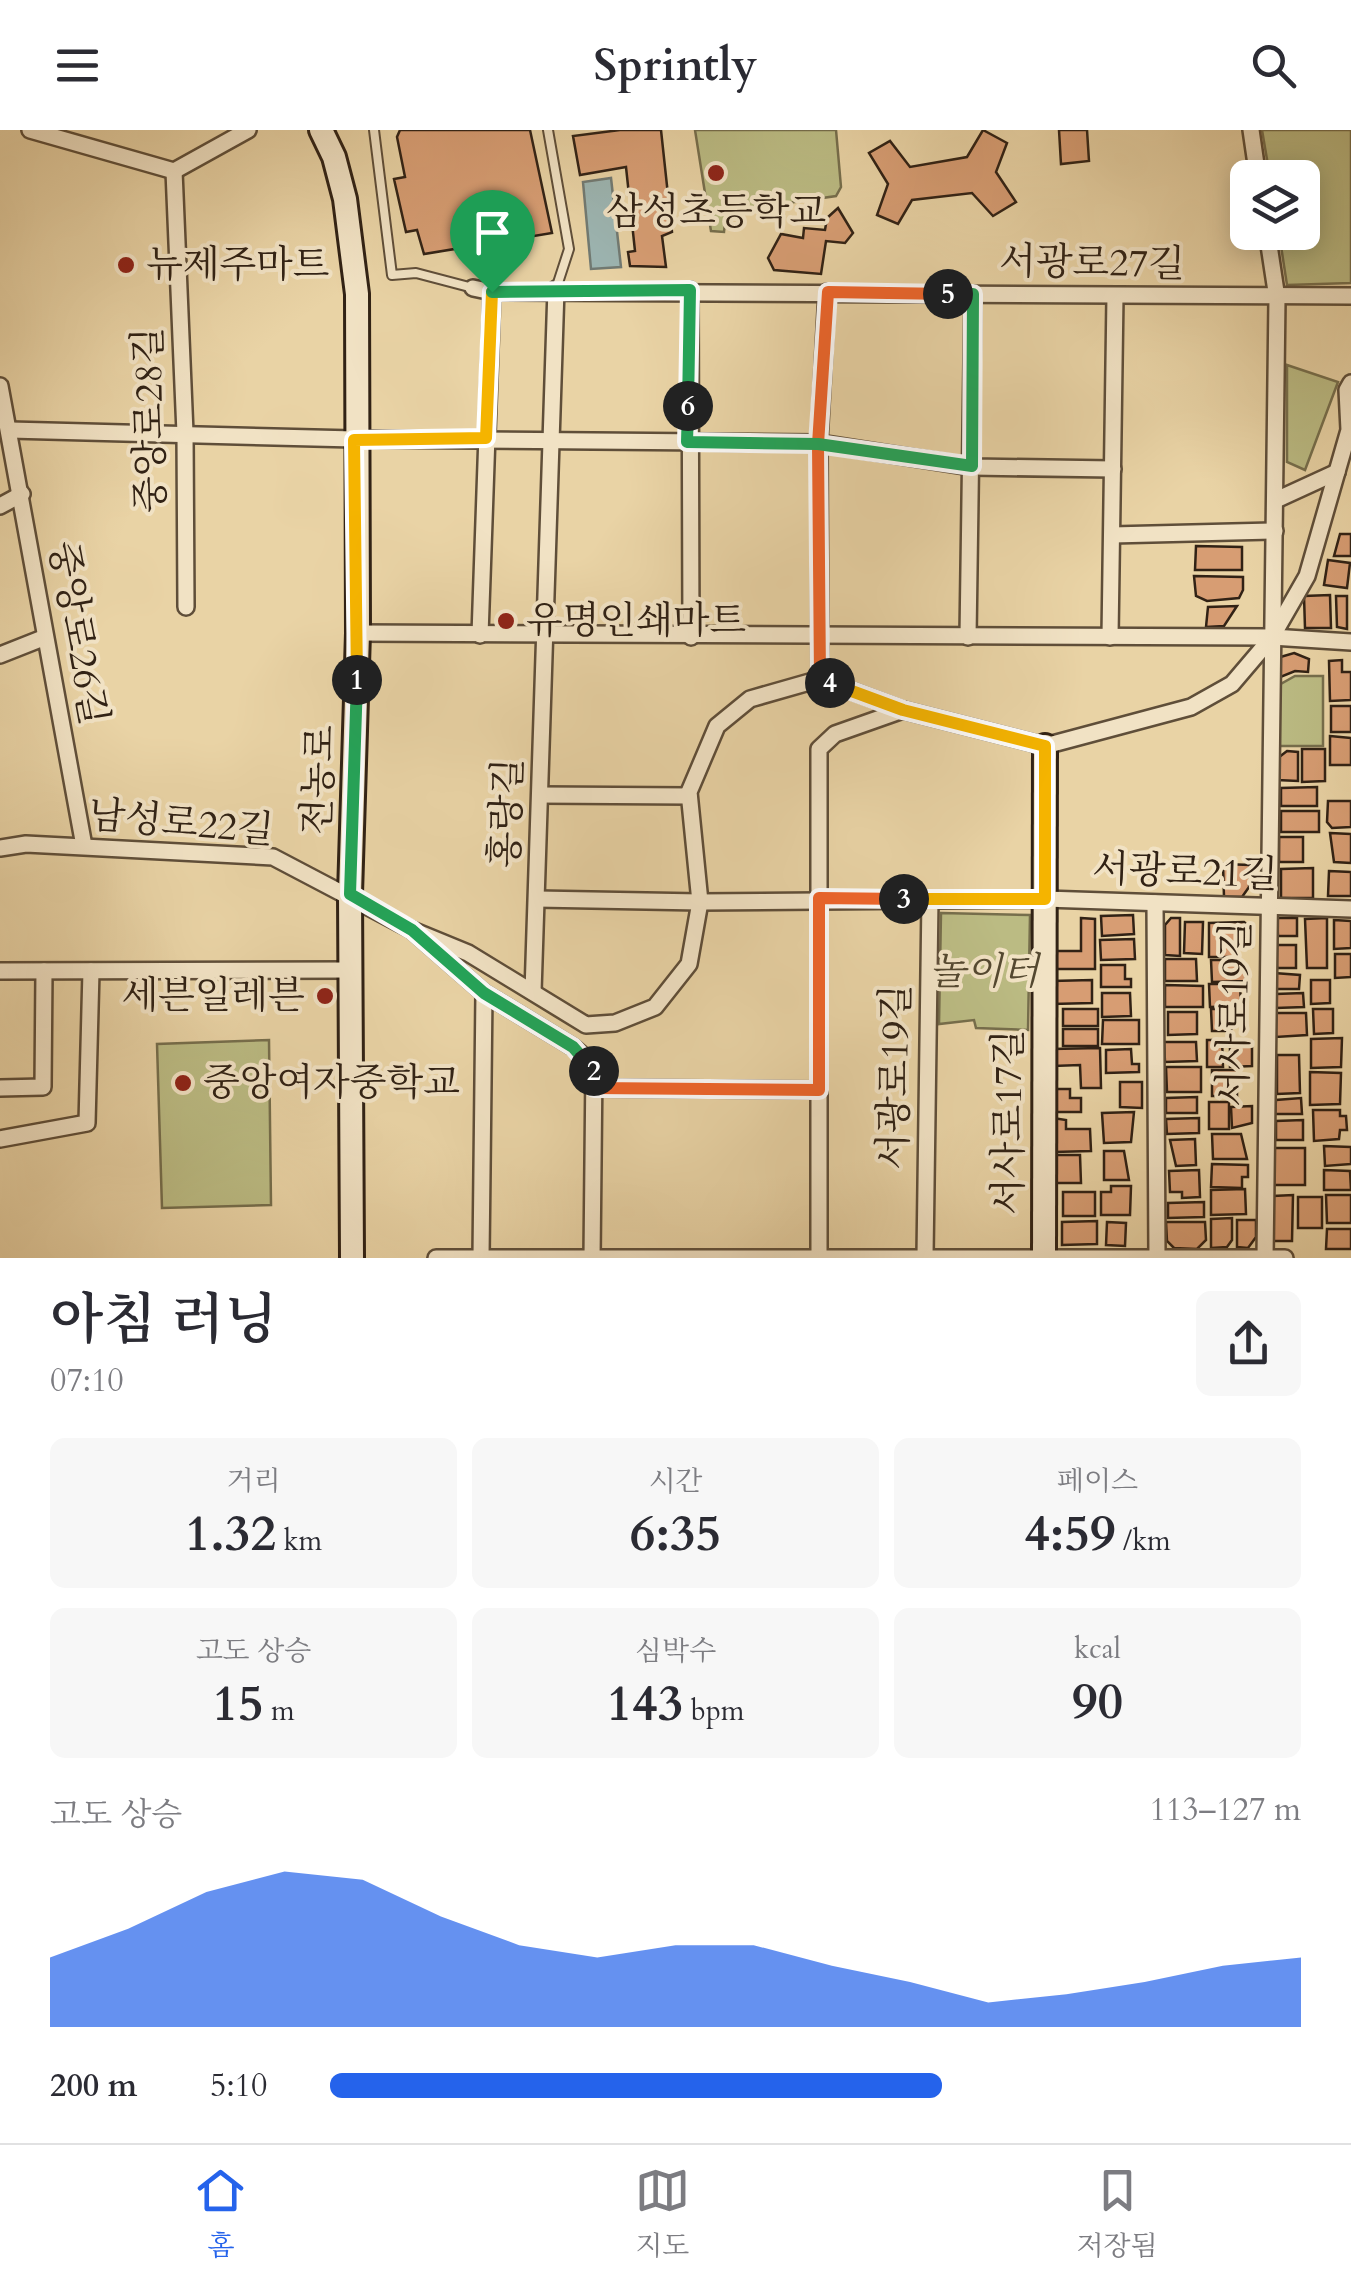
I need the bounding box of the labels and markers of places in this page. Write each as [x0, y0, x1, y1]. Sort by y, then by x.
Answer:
marker: 삼성초등학교 [705, 162, 727, 184]
place label: 삼성초등학교 [606, 186, 826, 238]
pin [450, 190, 535, 293]
place label: 뉴제주마트 [146, 239, 330, 291]
marker: 뉴제주마트 [115, 254, 137, 276]
pin: 5 [923, 269, 973, 319]
pin: 6 [663, 381, 713, 431]
place label: 유명인쇄마트 [526, 595, 746, 647]
marker: 유명인쇄마트 [495, 610, 517, 632]
pin: 1 [332, 655, 382, 705]
pin: 4 [805, 658, 855, 708]
pin: 3 [879, 874, 929, 924]
place label: 세븐일레븐 [121, 970, 305, 1022]
marker: 세븐일레븐 [314, 985, 336, 1007]
pin: 2 [569, 1046, 619, 1096]
place label: 중앙여자중학교 [203, 1057, 460, 1109]
marker: 중앙여자중학교 [172, 1072, 194, 1094]

